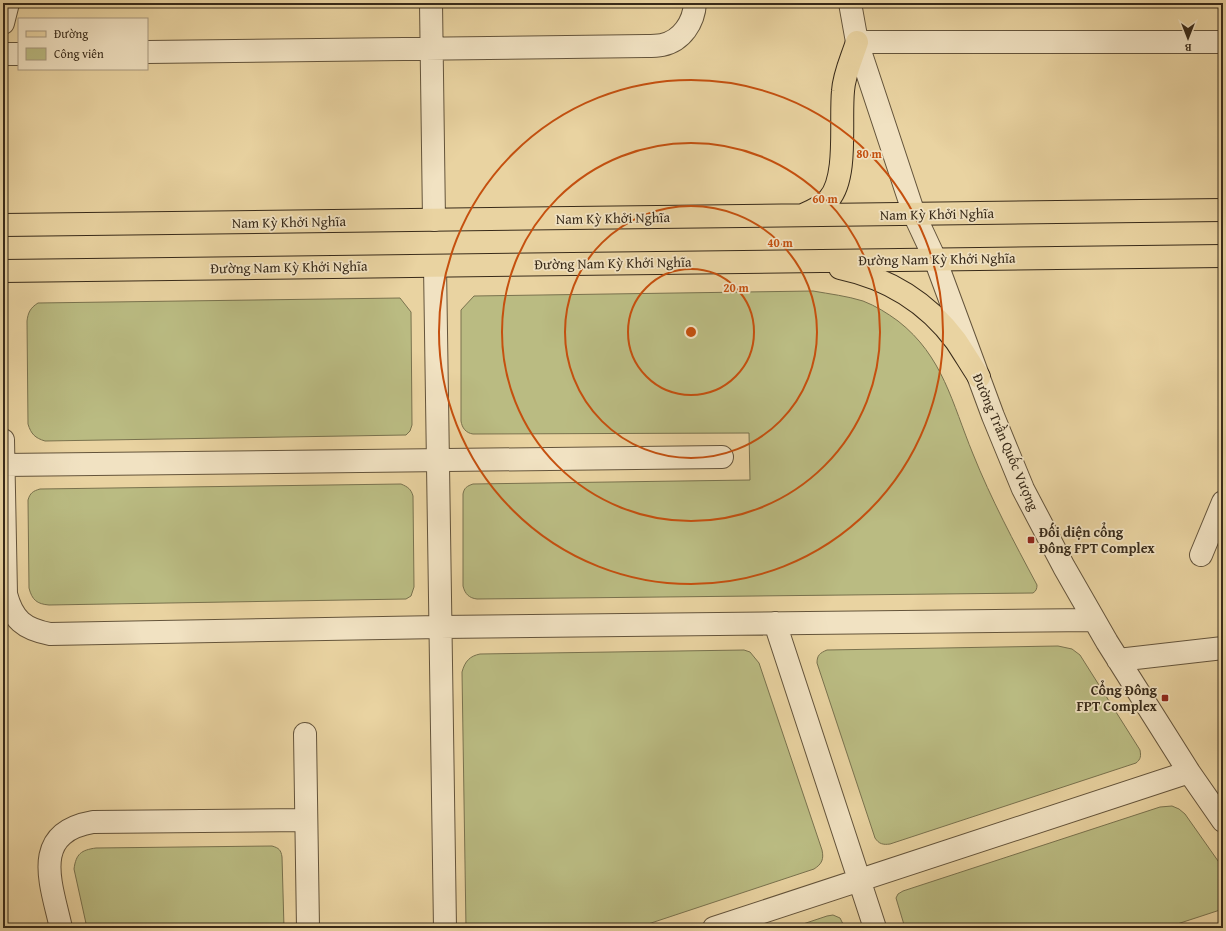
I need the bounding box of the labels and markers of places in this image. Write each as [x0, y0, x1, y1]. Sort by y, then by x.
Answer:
centre of rings [684, 325, 698, 339]
place label: Đối diện cổng Đông FPT Complex [1039, 522, 1155, 558]
marker: Đối diện cổng Đông FPT Complex [1026, 535, 1036, 545]
place label: Cổng Đông FPT Complex [1077, 680, 1158, 716]
marker: Cổng Đông FPT Complex [1160, 693, 1170, 703]

